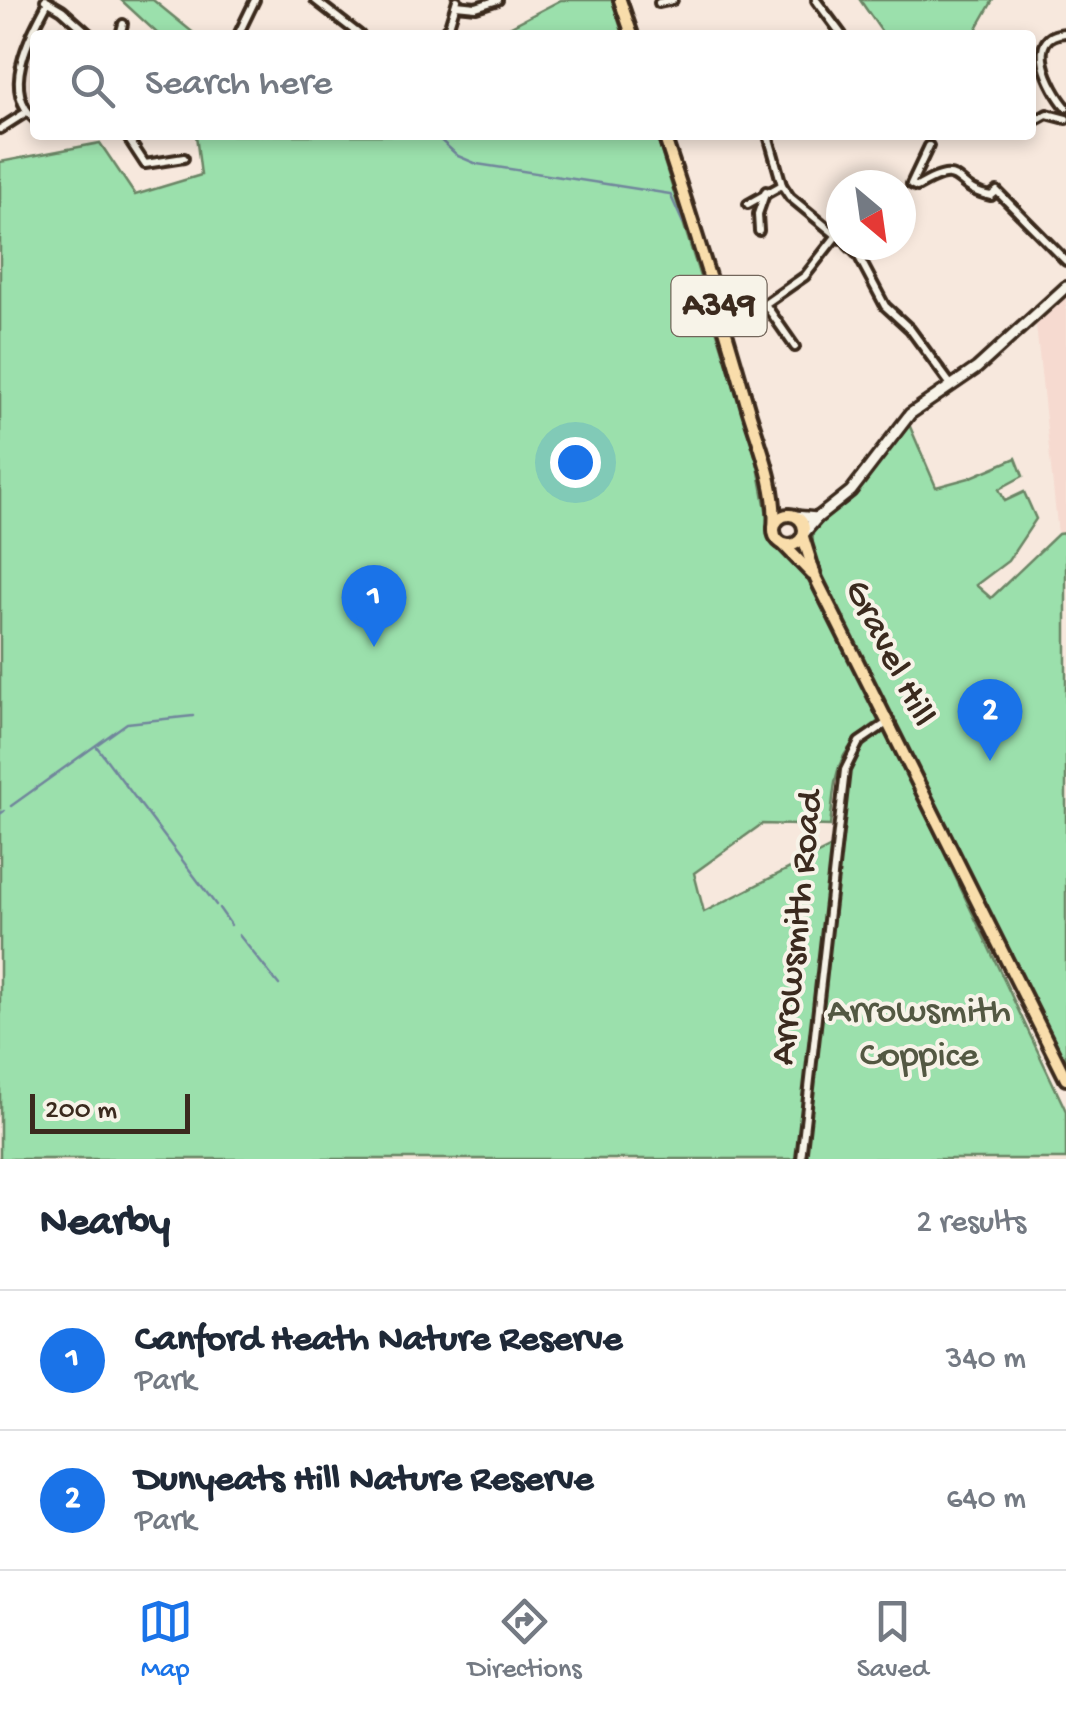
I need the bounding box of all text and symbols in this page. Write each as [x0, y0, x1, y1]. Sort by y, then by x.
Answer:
search box [30, 30, 1036, 140]
icon: search [65, 58, 120, 113]
text: Search here [145, 63, 332, 107]
north arrow [826, 170, 916, 260]
road number: A349 [672, 276, 766, 336]
your location [550, 437, 601, 488]
pin: 1 [342, 564, 406, 647]
street label: Gravel Hill [832, 573, 944, 735]
pin: 2 [958, 678, 1022, 761]
street label: Arrowsmith Road [763, 786, 836, 1067]
park label: Arrowsmith Coppice [827, 991, 1011, 1079]
scale bar [30, 1089, 190, 1134]
text: 200 m [45, 1095, 117, 1128]
text: Nearby [40, 1200, 170, 1249]
text: 2 results [916, 1205, 1026, 1243]
text: Canford Heath Nature Reserve [135, 1319, 622, 1363]
text: 1 [66, 1341, 79, 1379]
text: 340 m [946, 1341, 1026, 1379]
text: Park [135, 1363, 196, 1401]
text: Dunyeats Hill Nature Reserve [135, 1459, 594, 1503]
text: 2 [65, 1481, 80, 1519]
text: 640 m [946, 1481, 1026, 1519]
text: Park [135, 1503, 196, 1541]
tab: Map [138, 1594, 193, 1687]
tab: Directions [468, 1594, 582, 1687]
tab: Saved [857, 1594, 928, 1687]

